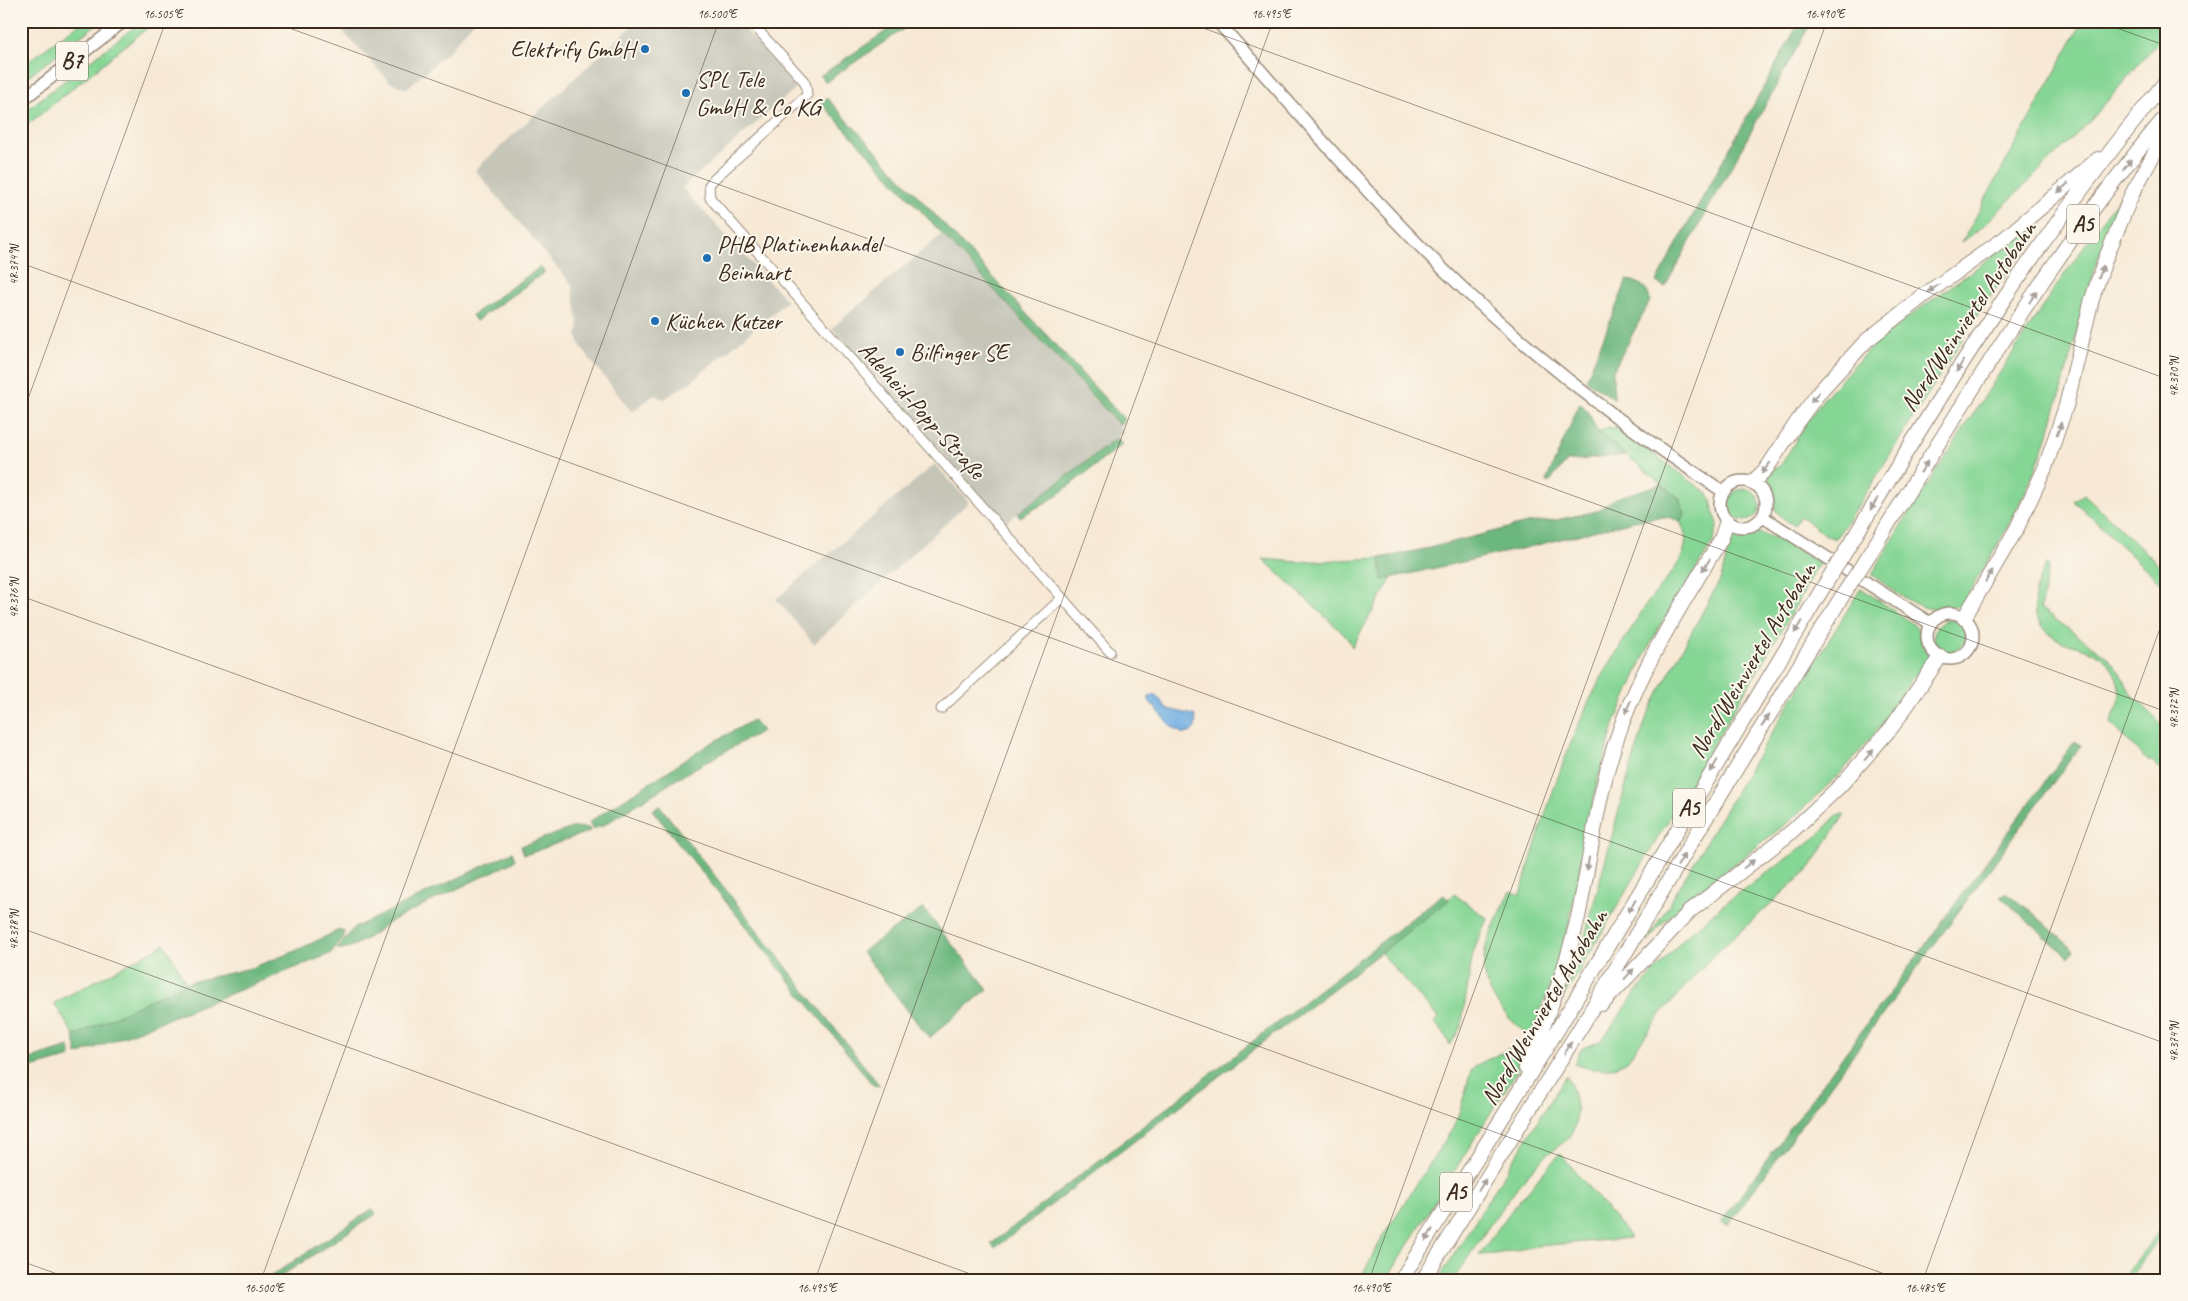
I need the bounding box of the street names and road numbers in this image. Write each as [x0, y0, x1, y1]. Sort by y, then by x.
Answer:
road number: B7 [56, 41, 88, 80]
road number: A5 [2067, 204, 2099, 243]
street label: Nord/Weinviertel Autobahn [1893, 214, 2043, 417]
street label: Adelheid-Popp-Straße [852, 335, 993, 487]
street label: Nord/Weinviertel Autobahn [1682, 556, 1823, 763]
road number: A5 [1673, 788, 1705, 828]
street label: Nord/Weinviertel Autobahn [1474, 903, 1615, 1110]
road number: A5 [1440, 1172, 1472, 1212]

